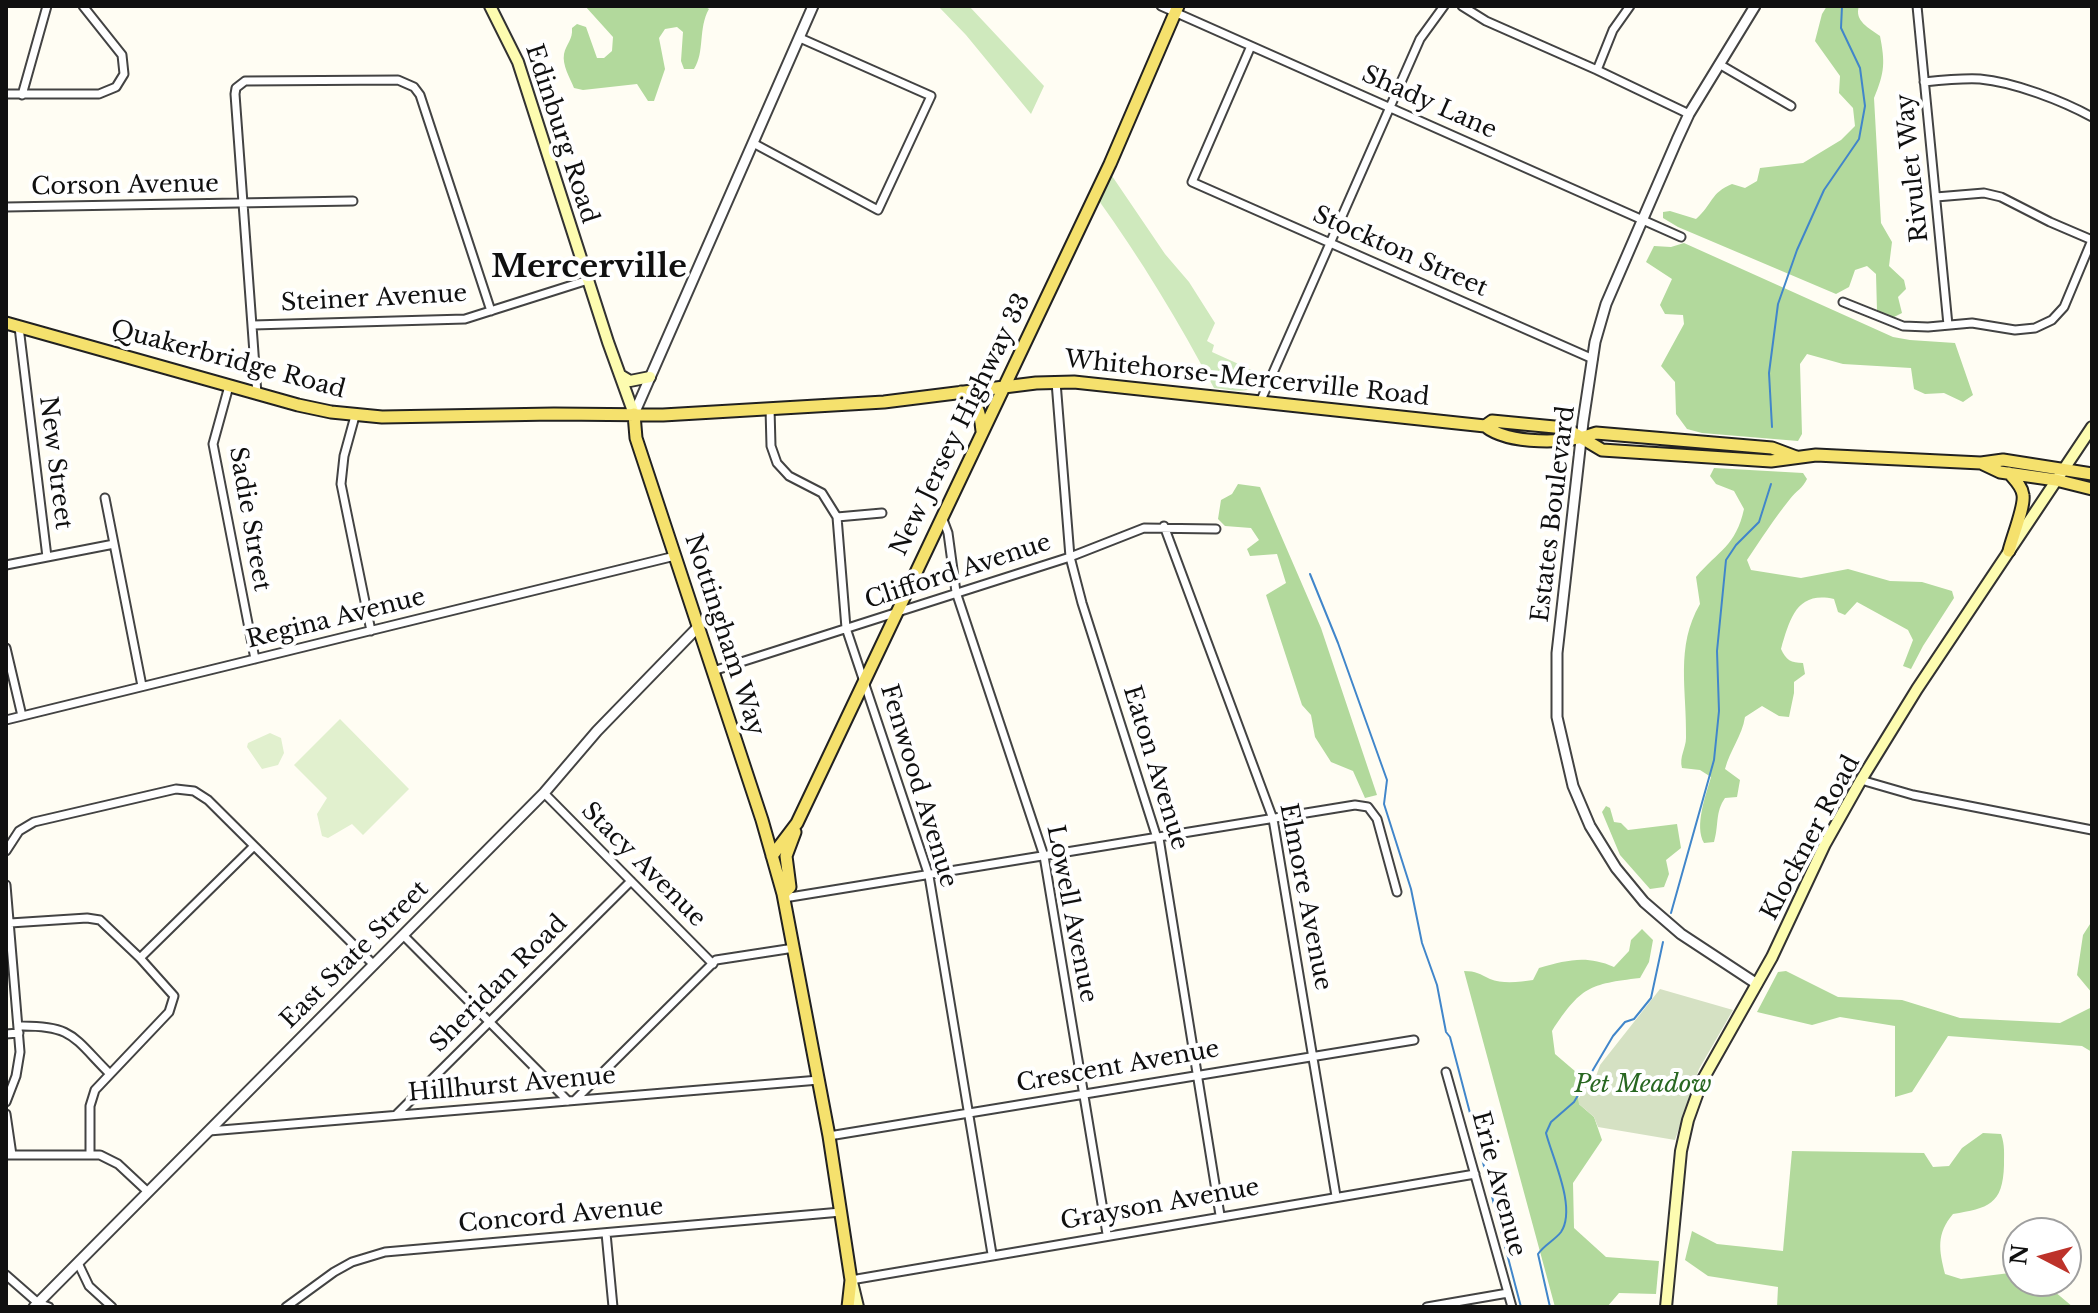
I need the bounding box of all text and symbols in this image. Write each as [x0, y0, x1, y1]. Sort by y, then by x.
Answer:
street label: Edinburg Road [518, 41, 604, 227]
street label: Shady Lane [1357, 60, 1501, 146]
street label: Rivulet Way [1891, 92, 1935, 244]
street label: Corson Avenue [31, 170, 219, 202]
street label: Stockton Street [1308, 201, 1492, 303]
district label: Mercerville [491, 249, 687, 287]
street label: Steiner Avenue [280, 280, 468, 318]
street label: New Jersey Highway 33 [885, 289, 1037, 561]
street label: Quakerbridge Road [108, 315, 348, 405]
street label: Whitehorse-Mercerville Road [1063, 346, 1431, 412]
street label: New Street [33, 395, 77, 531]
street label: Estates Boulevard [1526, 404, 1582, 624]
street label: Sadie Street [222, 445, 276, 593]
street label: Clifford Avenue [861, 528, 1055, 616]
street label: Nottingham Way [678, 530, 770, 740]
street label: Regina Avenue [244, 583, 428, 655]
street label: Fenwood Avenue [873, 681, 963, 891]
street label: Eaton Avenue [1116, 682, 1194, 854]
street label: Klockner Road [1755, 751, 1867, 925]
street label: Stacy Avenue [575, 797, 711, 933]
street label: Elmore Avenue [1273, 801, 1337, 993]
street label: Lowell Avenue [1040, 823, 1102, 1005]
street label: East State Street [275, 875, 435, 1035]
street label: Sheridan Road [424, 909, 574, 1059]
street label: Crescent Avenue [1014, 1035, 1222, 1099]
street label: Hillhurst Avenue [407, 1062, 617, 1108]
park label: Pet Meadow [1574, 1071, 1712, 1099]
street label: Erie Avenue [1465, 1108, 1531, 1260]
street label: Grayson Avenue [1058, 1173, 1262, 1237]
street label: Concord Avenue [457, 1193, 665, 1239]
north arrow [2002, 1217, 2082, 1297]
text: N [2005, 1243, 2034, 1266]

